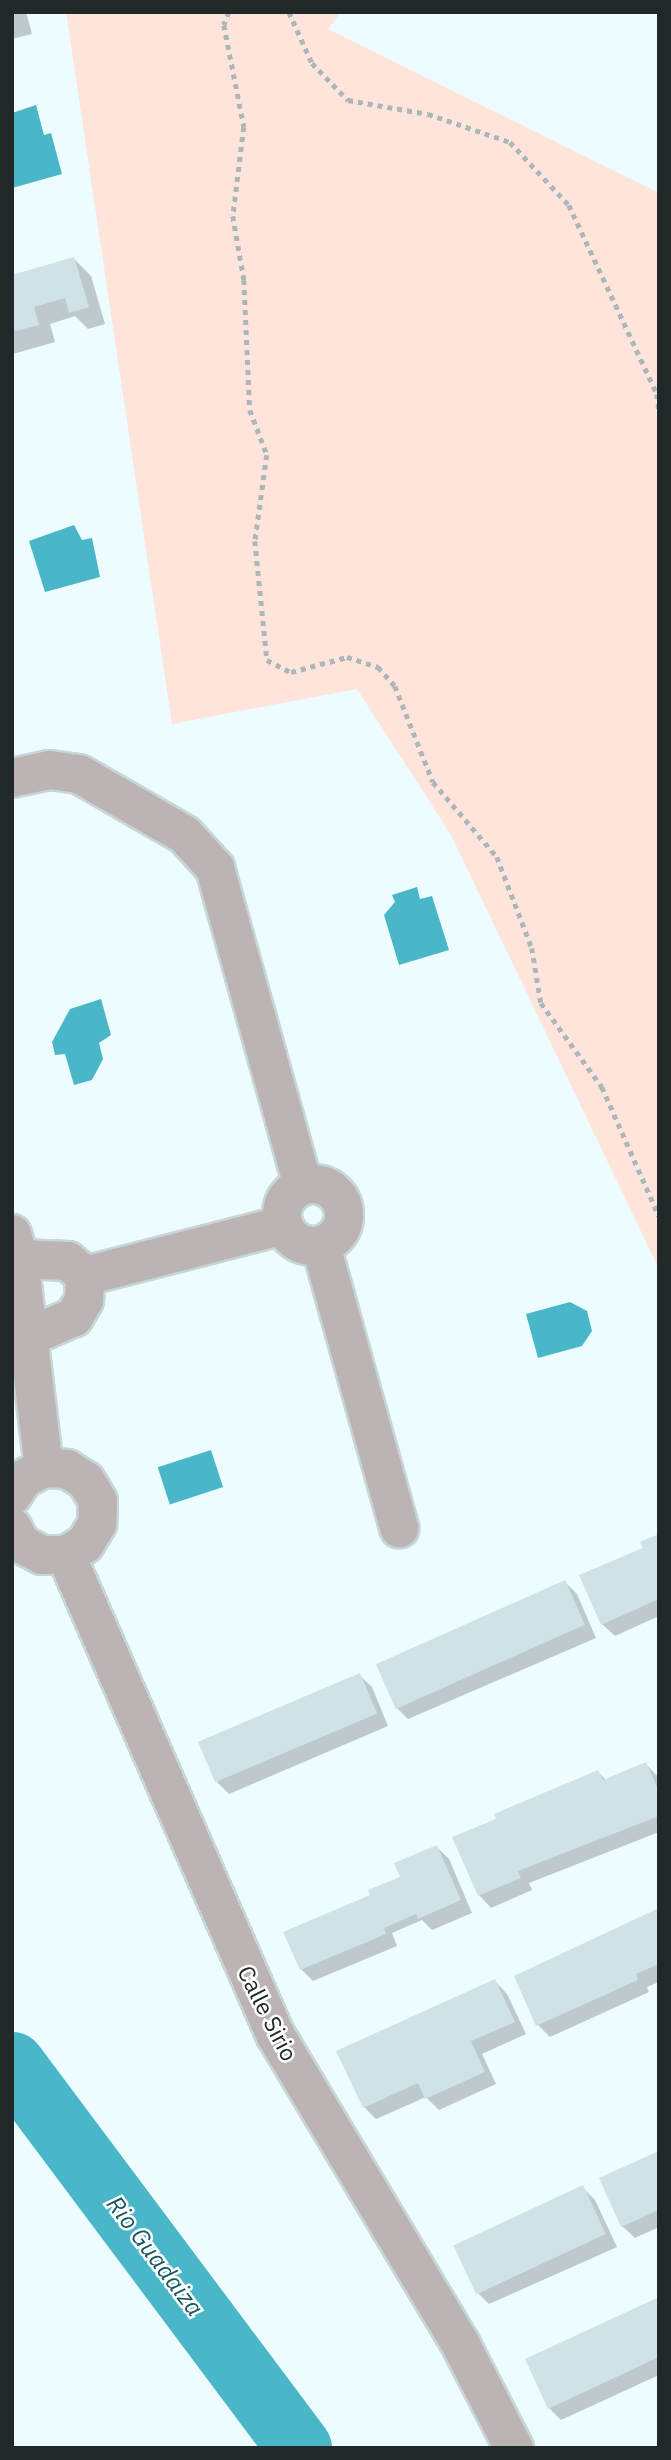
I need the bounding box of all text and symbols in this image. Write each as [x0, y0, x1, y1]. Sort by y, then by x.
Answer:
street label: Calle Sirio [232, 1961, 304, 2065]
water label: Rio Guadaiza [101, 2190, 209, 2322]

